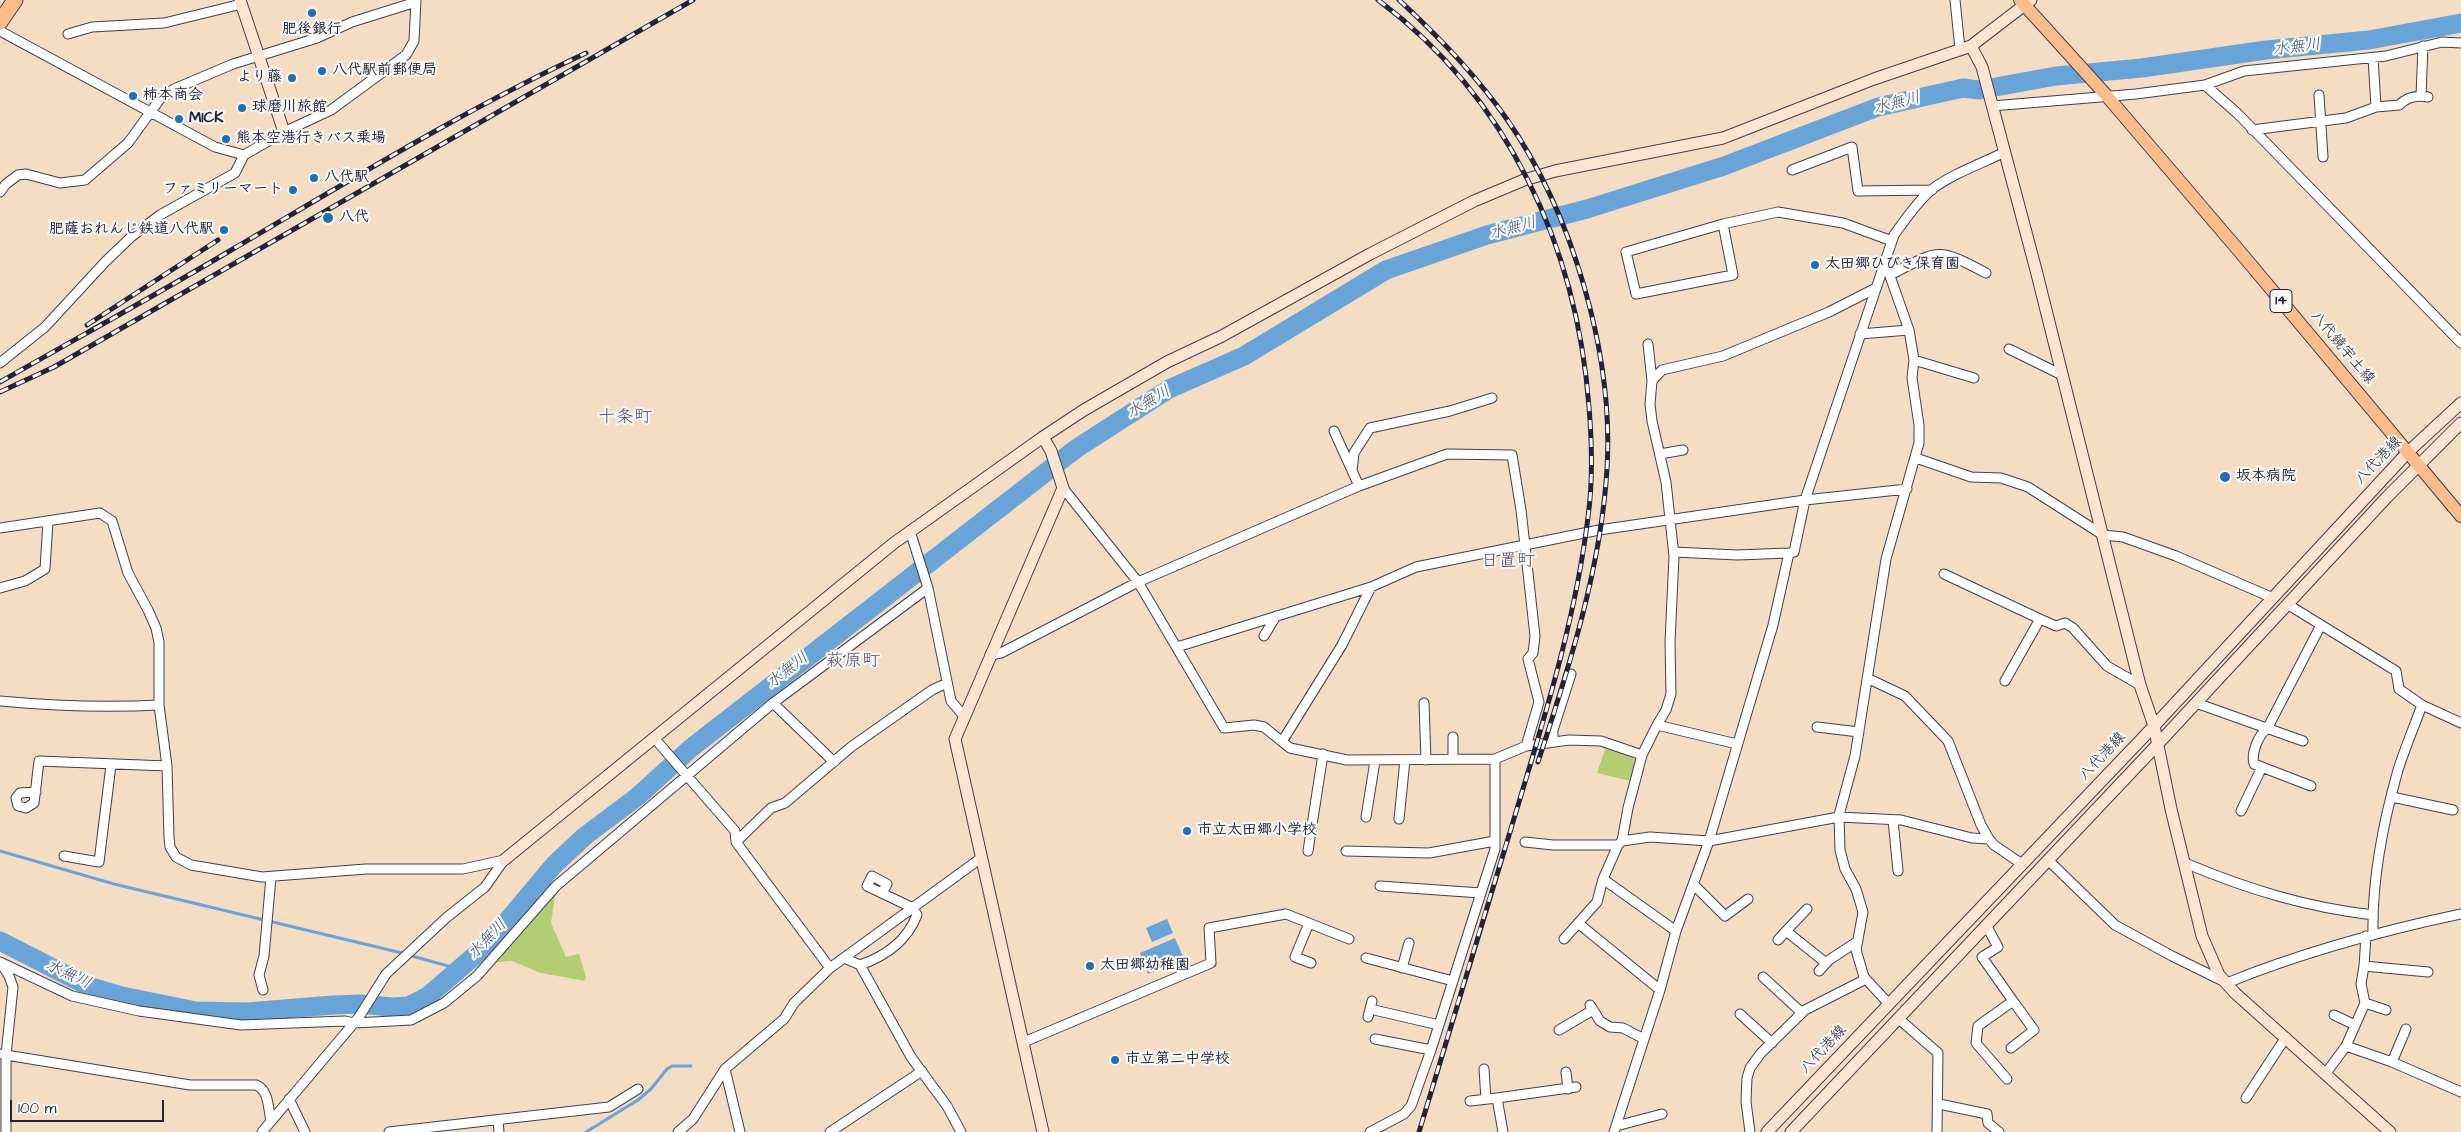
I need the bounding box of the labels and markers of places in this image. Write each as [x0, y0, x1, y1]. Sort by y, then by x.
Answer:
marker: 肥後銀行 [306, 7, 318, 19]
place label: 肥後銀行 [282, 21, 342, 39]
place label: 八代駅前郵便局 [332, 62, 437, 80]
marker: 八代駅前郵便局 [316, 65, 328, 77]
place label: より藤 [237, 69, 282, 87]
marker: より藤 [286, 72, 298, 84]
place label: 柿本商会 [143, 87, 203, 105]
marker: 柿本商会 [127, 90, 139, 102]
place label: 球磨川旅館 [252, 99, 327, 117]
marker: 球磨川旅館 [236, 102, 248, 114]
place label: MICK [189, 110, 223, 128]
marker: MICK [173, 113, 185, 125]
place label: 熊本空港行きバス乗場 [236, 130, 386, 148]
marker: 熊本空港行きバス乗場 [220, 133, 232, 145]
place label: 八代駅 [324, 169, 369, 187]
marker: 八代駅 [308, 172, 320, 184]
place label: ファミリーマート [163, 181, 283, 199]
marker: ファミリーマート [287, 184, 299, 196]
place label: 八代 [339, 209, 369, 227]
marker: 八代 [321, 211, 335, 225]
place label: 肥薩おれんじ鉄道八代駅 [49, 221, 214, 239]
marker: 肥薩おれんじ鉄道八代駅 [218, 224, 230, 236]
place label: 太田郷ひびき保育園 [1825, 256, 1960, 274]
marker: 太田郷ひびき保育園 [1809, 259, 1821, 271]
place label: 坂本病院 [2236, 468, 2296, 486]
marker: 坂本病院 [2218, 470, 2232, 484]
place label: 市立太田郷小学校 [1197, 822, 1317, 840]
marker: 市立太田郷小学校 [1181, 825, 1193, 837]
place label: 太田郷幼稚園 [1100, 957, 1190, 975]
marker: 太田郷幼稚園 [1084, 960, 1096, 972]
place label: 市立第二中学校 [1125, 1051, 1230, 1069]
marker: 市立第二中学校 [1109, 1054, 1121, 1066]

